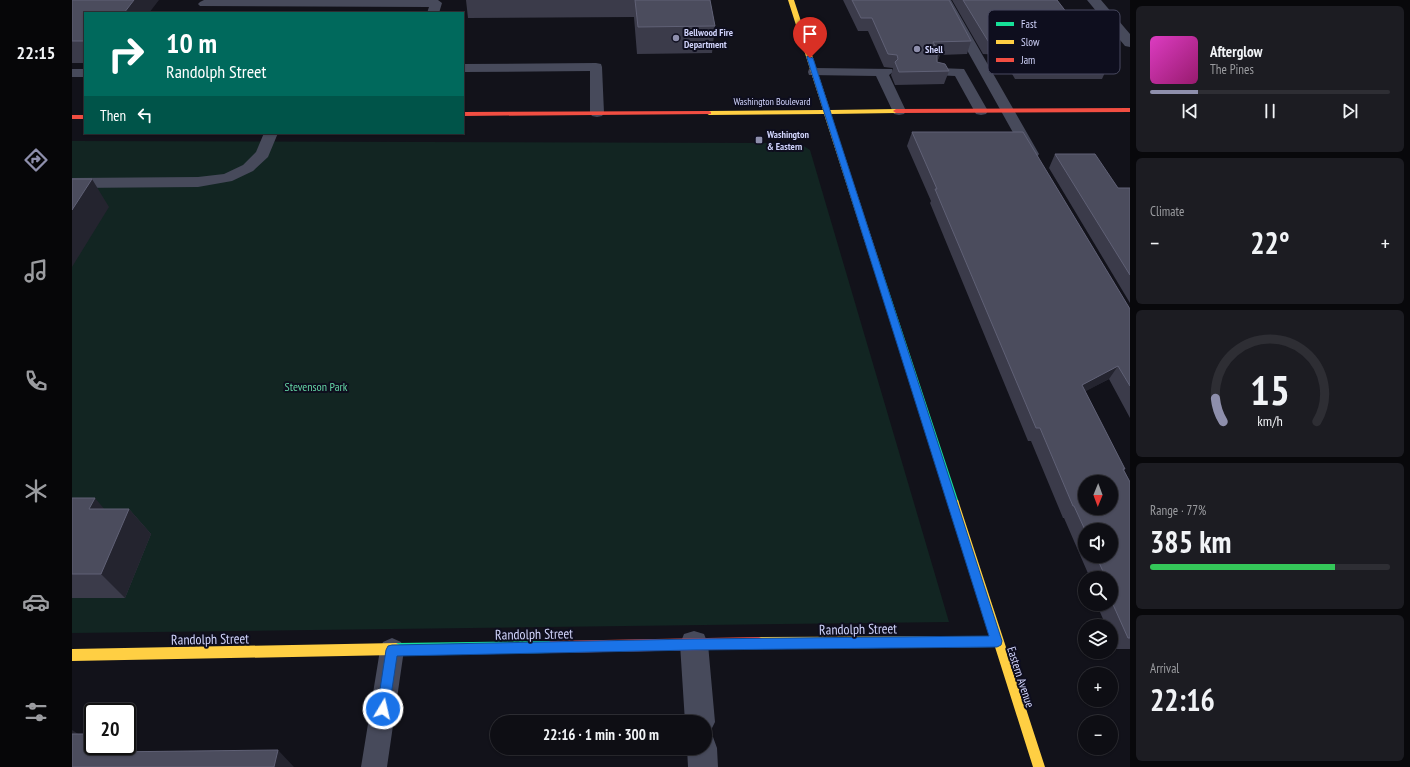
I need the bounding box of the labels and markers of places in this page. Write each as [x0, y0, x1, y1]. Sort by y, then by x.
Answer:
pin [793, 17, 827, 58]
place label: Bellwood Fire Department [684, 26, 733, 51]
marker: Bellwood Fire Department [671, 33, 681, 43]
place label: Shell [925, 43, 944, 56]
marker: Shell [912, 44, 922, 54]
place label: Washington & Eastern [766, 128, 809, 153]
marker: Washington & Eastern [754, 135, 764, 145]

